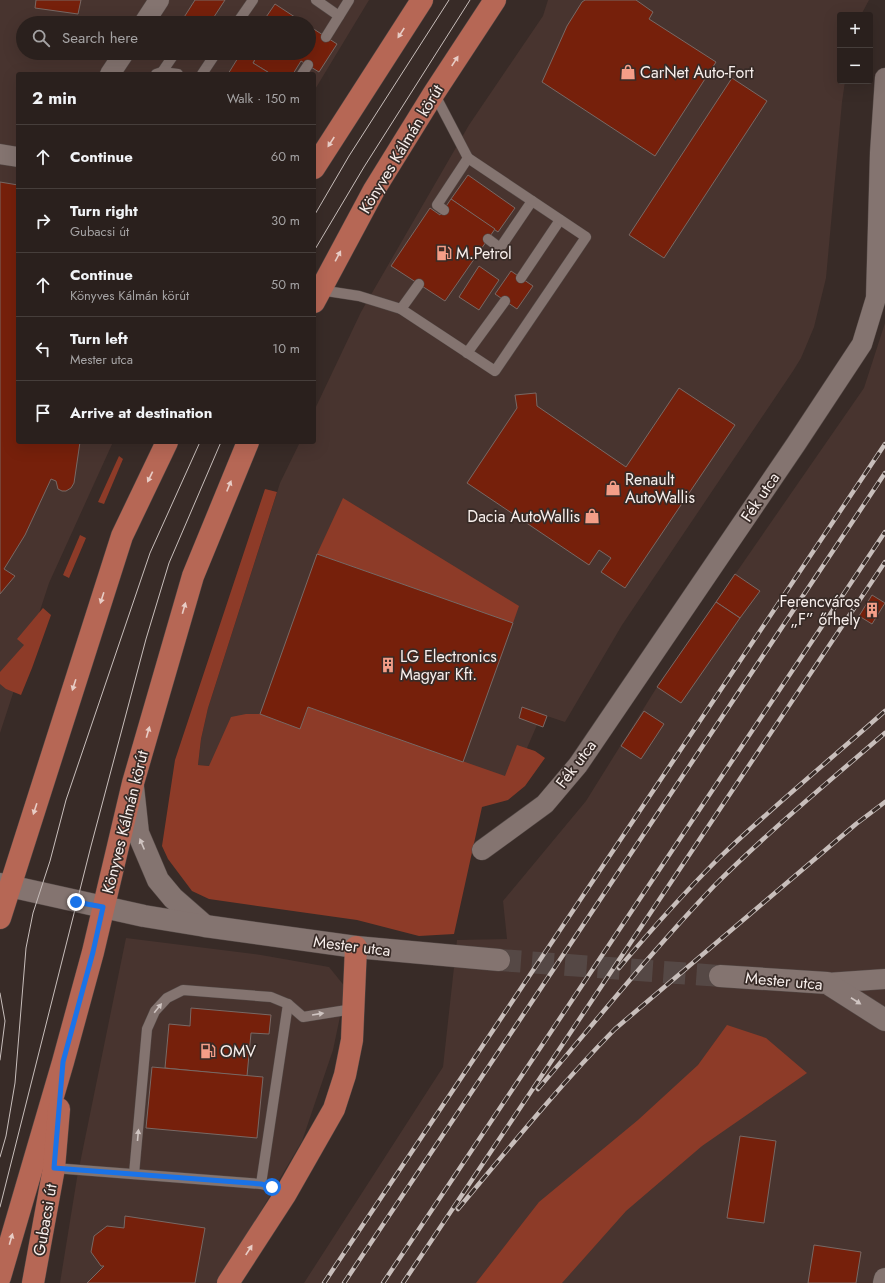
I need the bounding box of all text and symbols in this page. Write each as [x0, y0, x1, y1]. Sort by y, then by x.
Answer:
map controls [837, 12, 873, 84]
button: + [837, 12, 873, 48]
search box [16, 16, 316, 60]
icon: search [30, 27, 52, 49]
text: Search here [62, 27, 138, 49]
one-way arrow [397, 28, 405, 38]
button: − [837, 48, 873, 84]
one-way arrow [451, 55, 459, 66]
place label: CarNet Auto-Fort [640, 61, 754, 84]
shop icon: CarNet Auto-Fort [619, 63, 637, 81]
street label: Könyves Kálmán körút [353, 80, 449, 218]
text: 2 min [32, 86, 77, 110]
text: Walk · 150 m [227, 89, 300, 108]
one-way arrow [327, 136, 334, 148]
icon: ahead [32, 146, 54, 168]
text: Continue [70, 146, 133, 168]
text: 60 m [271, 147, 300, 166]
text: Turn right [70, 200, 138, 222]
icon: right [32, 210, 54, 232]
text: 30 m [271, 211, 300, 230]
text: Gubacsi út [70, 222, 129, 241]
place label: M.Petrol [456, 242, 512, 265]
fuel station icon: M.Petrol [435, 244, 453, 262]
one-way arrow [335, 250, 342, 262]
text: Continue [70, 264, 133, 286]
icon: ahead [32, 274, 54, 296]
text: 50 m [271, 275, 300, 294]
text: Könyves Kálmán körút [70, 286, 189, 305]
text: Turn left [70, 328, 128, 350]
icon: left [32, 338, 54, 360]
text: 10 m [272, 339, 300, 358]
text: Mester utca [70, 350, 133, 369]
icon: arrive [32, 402, 54, 424]
text: Arrive at destination [70, 402, 212, 424]
place label: Renault AutoWallis [625, 468, 695, 509]
street label: Fék utca [735, 468, 785, 526]
one-way arrow [147, 472, 153, 483]
one-way arrow [227, 479, 233, 491]
shop icon: Renault AutoWallis [604, 479, 622, 497]
place label: Dacia AutoWallis [467, 505, 580, 528]
shop icon: Dacia AutoWallis [583, 507, 601, 525]
place label: Ferencváros „F” őrhely [779, 590, 861, 631]
one-way arrow [99, 592, 105, 604]
one-way arrow [181, 601, 187, 613]
building icon: Ferencváros „F” őrhely [863, 601, 881, 619]
place label: LG Electronics Magyar Kft. [400, 645, 497, 686]
building icon: LG Electronics Magyar Kft. [379, 656, 397, 674]
one-way arrow [71, 680, 77, 692]
one-way arrow [145, 726, 151, 738]
street label: Fék utca [550, 735, 602, 793]
street label: Könyves Kálmán körút [96, 748, 154, 896]
one-way arrow [31, 804, 37, 816]
one-way arrow [139, 838, 145, 850]
route end [67, 893, 85, 911]
street label: Mester utca [312, 930, 392, 962]
street label: Mester utca [744, 966, 824, 996]
one-way arrow [850, 998, 862, 1005]
one-way arrow [154, 1003, 163, 1014]
one-way arrow [312, 1011, 324, 1017]
place label: OMV [220, 1040, 257, 1063]
fuel station icon: OMV [199, 1042, 217, 1060]
one-way arrow [134, 1129, 141, 1141]
route start [263, 1178, 281, 1196]
street label: Gubacsi út [27, 1182, 63, 1258]
one-way arrow [8, 1233, 14, 1245]
one-way arrow [245, 1245, 253, 1255]

